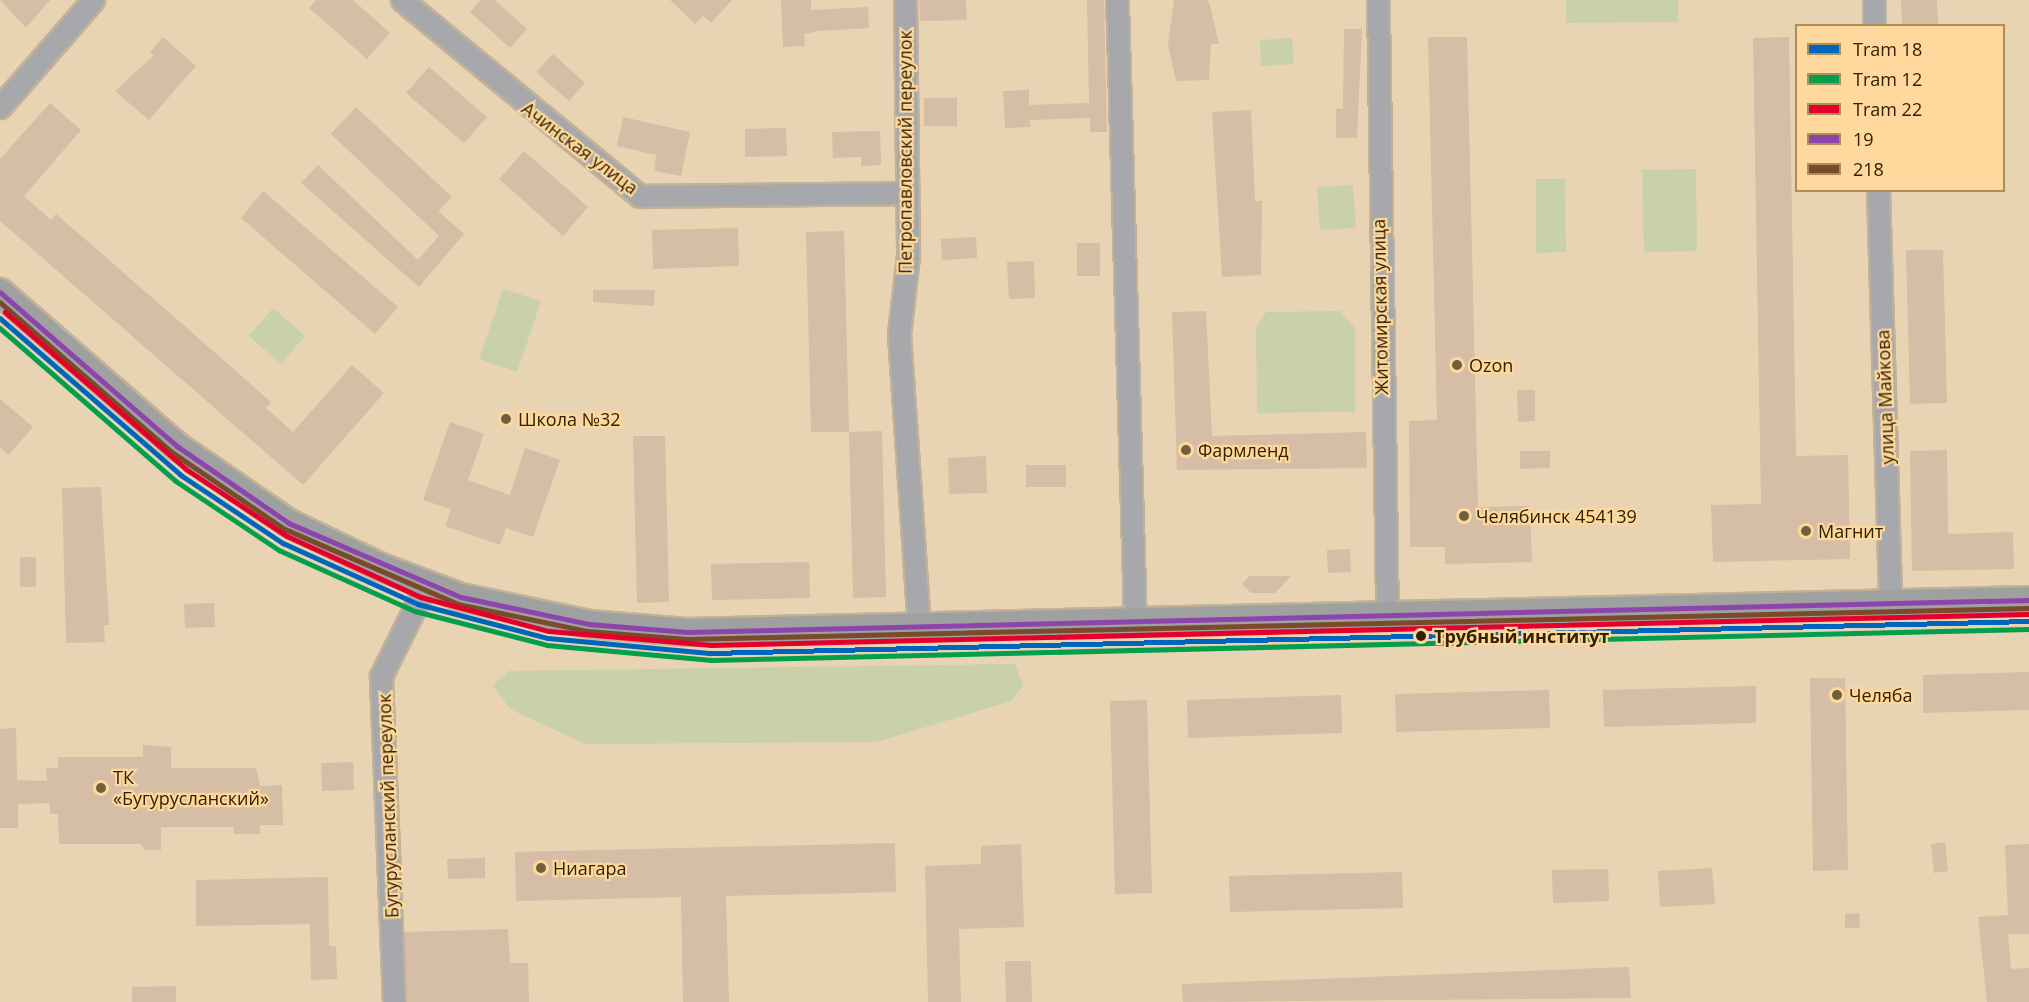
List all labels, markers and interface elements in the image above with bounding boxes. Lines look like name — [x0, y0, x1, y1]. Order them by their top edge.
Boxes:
legend — [1795, 24, 2005, 192]
street label: Петропавловский переулок — [894, 30, 916, 274]
text: Tram 18 — [1853, 37, 1922, 61]
text: Tram 12 — [1853, 67, 1922, 91]
street label: Ачинская улица — [518, 97, 642, 199]
text: Tram 22 — [1853, 97, 1922, 121]
text: 19 — [1853, 127, 1874, 151]
text: 218 — [1853, 157, 1884, 181]
street label: Житомирская улица — [1368, 219, 1392, 395]
street label: улица Майкова — [1872, 329, 1898, 465]
place label: Ozon — [1469, 354, 1513, 376]
marker: Ozon — [1450, 358, 1464, 372]
place label: Школа №32 — [518, 408, 621, 430]
marker: Школа №32 — [499, 412, 513, 426]
place label: Фармленд — [1198, 439, 1289, 461]
marker: Фармленд — [1179, 443, 1193, 457]
place label: Челябинск 454139 — [1476, 505, 1637, 527]
marker: Челябинск 454139 — [1457, 509, 1471, 523]
place label: Магнит — [1818, 520, 1883, 542]
marker: Магнит — [1799, 524, 1813, 538]
place label: Трубный институт — [1434, 625, 1609, 647]
marker: Трубный институт — [1412, 627, 1430, 645]
place label: Челяба — [1849, 684, 1913, 706]
marker: Челяба — [1830, 688, 1844, 702]
street label: Бугурусланский переулок — [373, 693, 403, 919]
place label: ТК «Бугурусланский» — [113, 767, 269, 810]
marker: ТК «Бугурусланский» — [94, 781, 108, 795]
place label: Ниагара — [553, 857, 626, 879]
marker: Ниагара — [534, 861, 548, 875]

